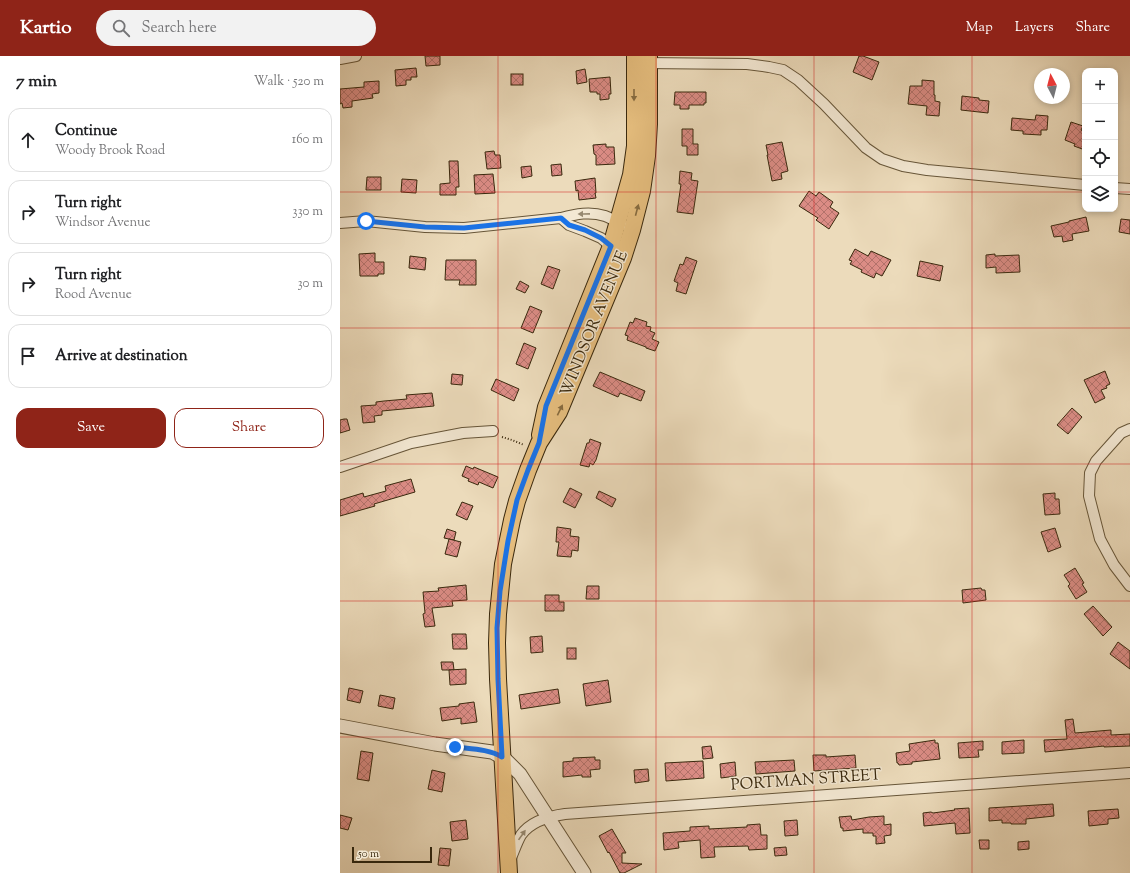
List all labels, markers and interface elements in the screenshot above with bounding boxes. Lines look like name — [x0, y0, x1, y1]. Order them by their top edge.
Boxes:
search box — [96, 10, 376, 46]
text: Kartio — [20, 15, 72, 42]
icon: search — [110, 17, 132, 39]
text: Search here — [142, 18, 217, 39]
text: Map — [966, 18, 993, 38]
text: Layers — [1015, 18, 1053, 38]
text: Share — [1075, 18, 1110, 38]
north arrow — [1034, 68, 1070, 104]
map controls — [1082, 68, 1118, 212]
button: + — [1082, 68, 1118, 104]
text: 7 min — [16, 70, 57, 94]
text: Walk · 520 m — [254, 73, 324, 91]
one-way arrow — [631, 89, 638, 101]
button: − — [1082, 104, 1118, 140]
text: Continue — [55, 121, 117, 142]
icon: ahead — [17, 129, 39, 151]
text: 160 m — [292, 131, 323, 149]
button: locate — [1082, 140, 1118, 176]
text: Woody Brook Road — [55, 142, 165, 160]
button: layers — [1082, 176, 1118, 212]
text: Turn right — [55, 193, 121, 214]
icon: right — [17, 201, 39, 223]
text: 330 m — [292, 203, 323, 221]
one-way arrow — [634, 204, 640, 216]
one-way arrow — [577, 211, 590, 217]
route start — [357, 212, 375, 230]
text: Windsor Avenue — [55, 214, 151, 232]
street label: WINDSOR AVENUE — [555, 247, 635, 400]
text: Turn right — [55, 265, 121, 286]
icon: right — [17, 273, 39, 295]
text: 30 m — [297, 275, 323, 293]
text: Rood Avenue — [55, 286, 132, 304]
icon: arrive — [17, 345, 39, 367]
text: Arrive at destination — [55, 346, 188, 367]
one-way arrow — [557, 404, 563, 415]
button: Save — [16, 408, 166, 448]
button: Share — [174, 408, 324, 448]
route end — [446, 738, 464, 756]
street label: PORTMAN STREET — [730, 764, 882, 798]
one-way arrow — [518, 830, 526, 840]
scale bar — [352, 845, 432, 864]
text: 50 m — [358, 846, 379, 862]

